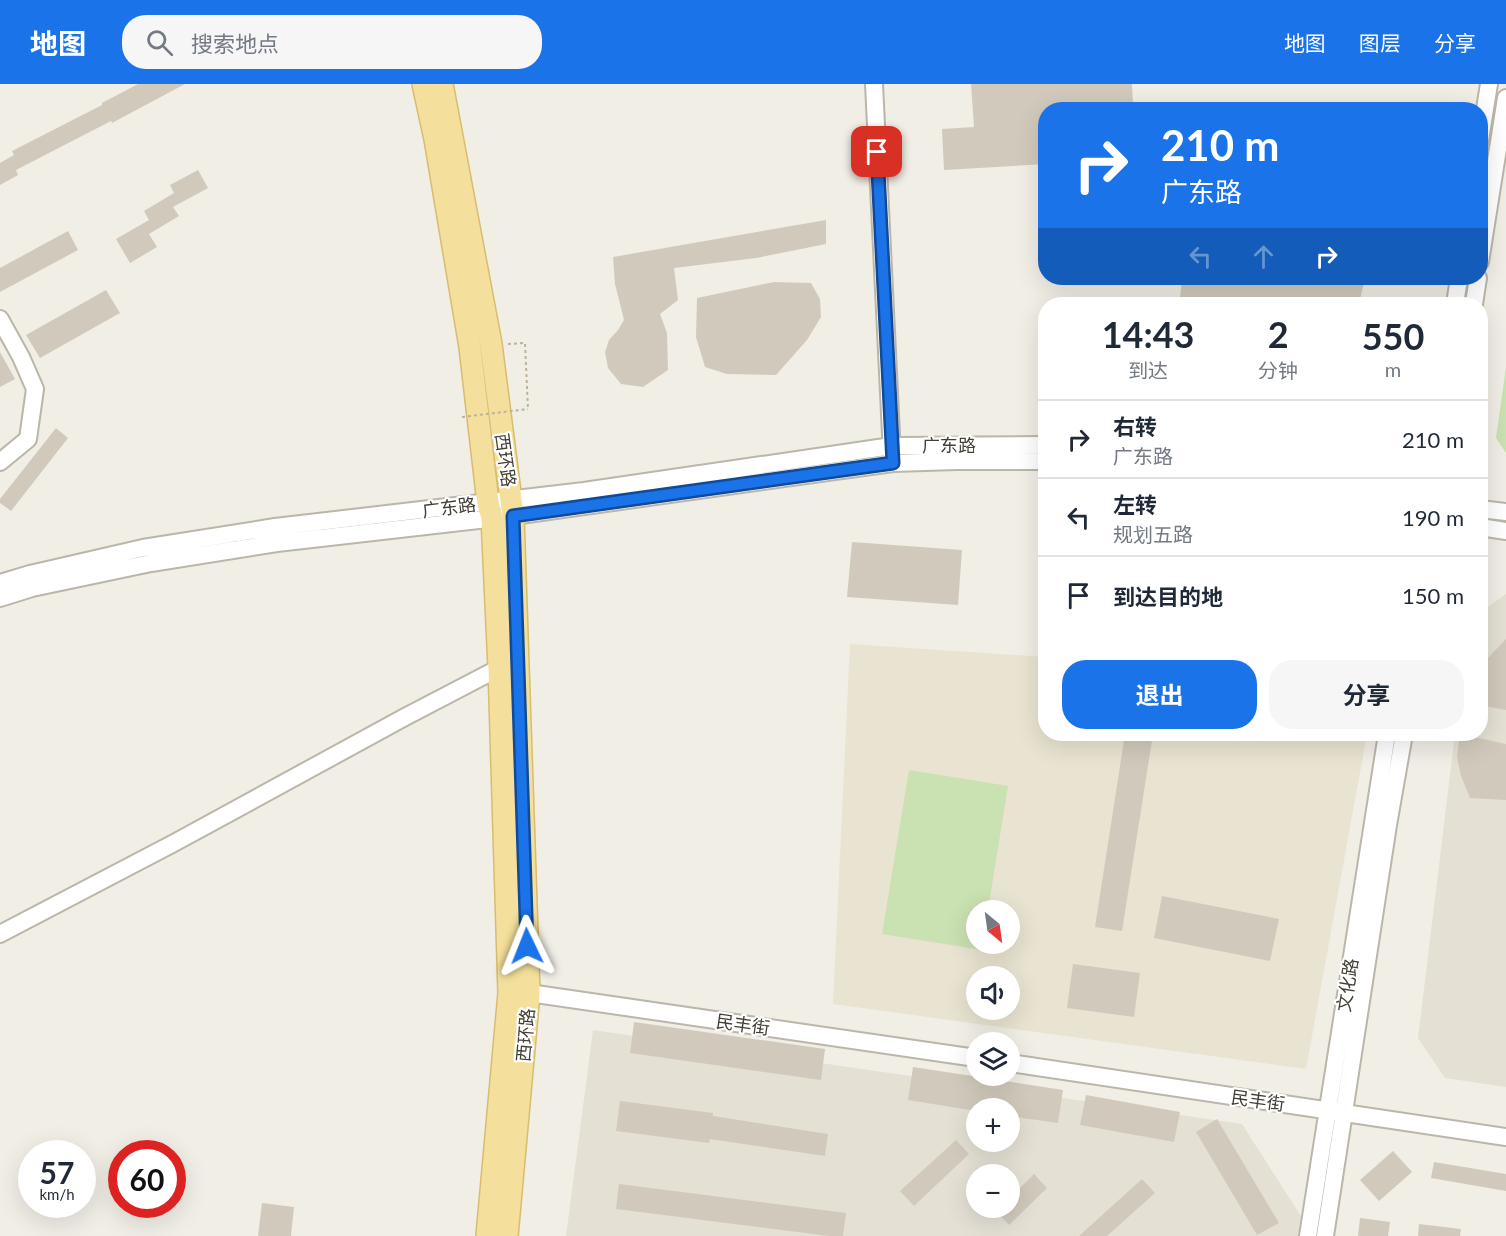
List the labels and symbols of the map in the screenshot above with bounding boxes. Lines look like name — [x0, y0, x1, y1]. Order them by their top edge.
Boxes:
pin — [851, 126, 902, 177]
street label: 西环路 — [491, 432, 521, 488]
street label: 广东路 — [922, 434, 976, 456]
street label: 广东路 — [421, 493, 477, 521]
north arrow — [966, 900, 1020, 954]
position arrow — [495, 914, 559, 978]
street label: 文化路 — [1332, 957, 1362, 1013]
street label: 西环路 — [512, 1007, 538, 1063]
street label: 民丰街 — [715, 1009, 771, 1039]
street label: 民丰街 — [1230, 1085, 1286, 1115]
speed limit sign: 60 — [108, 1140, 186, 1218]

